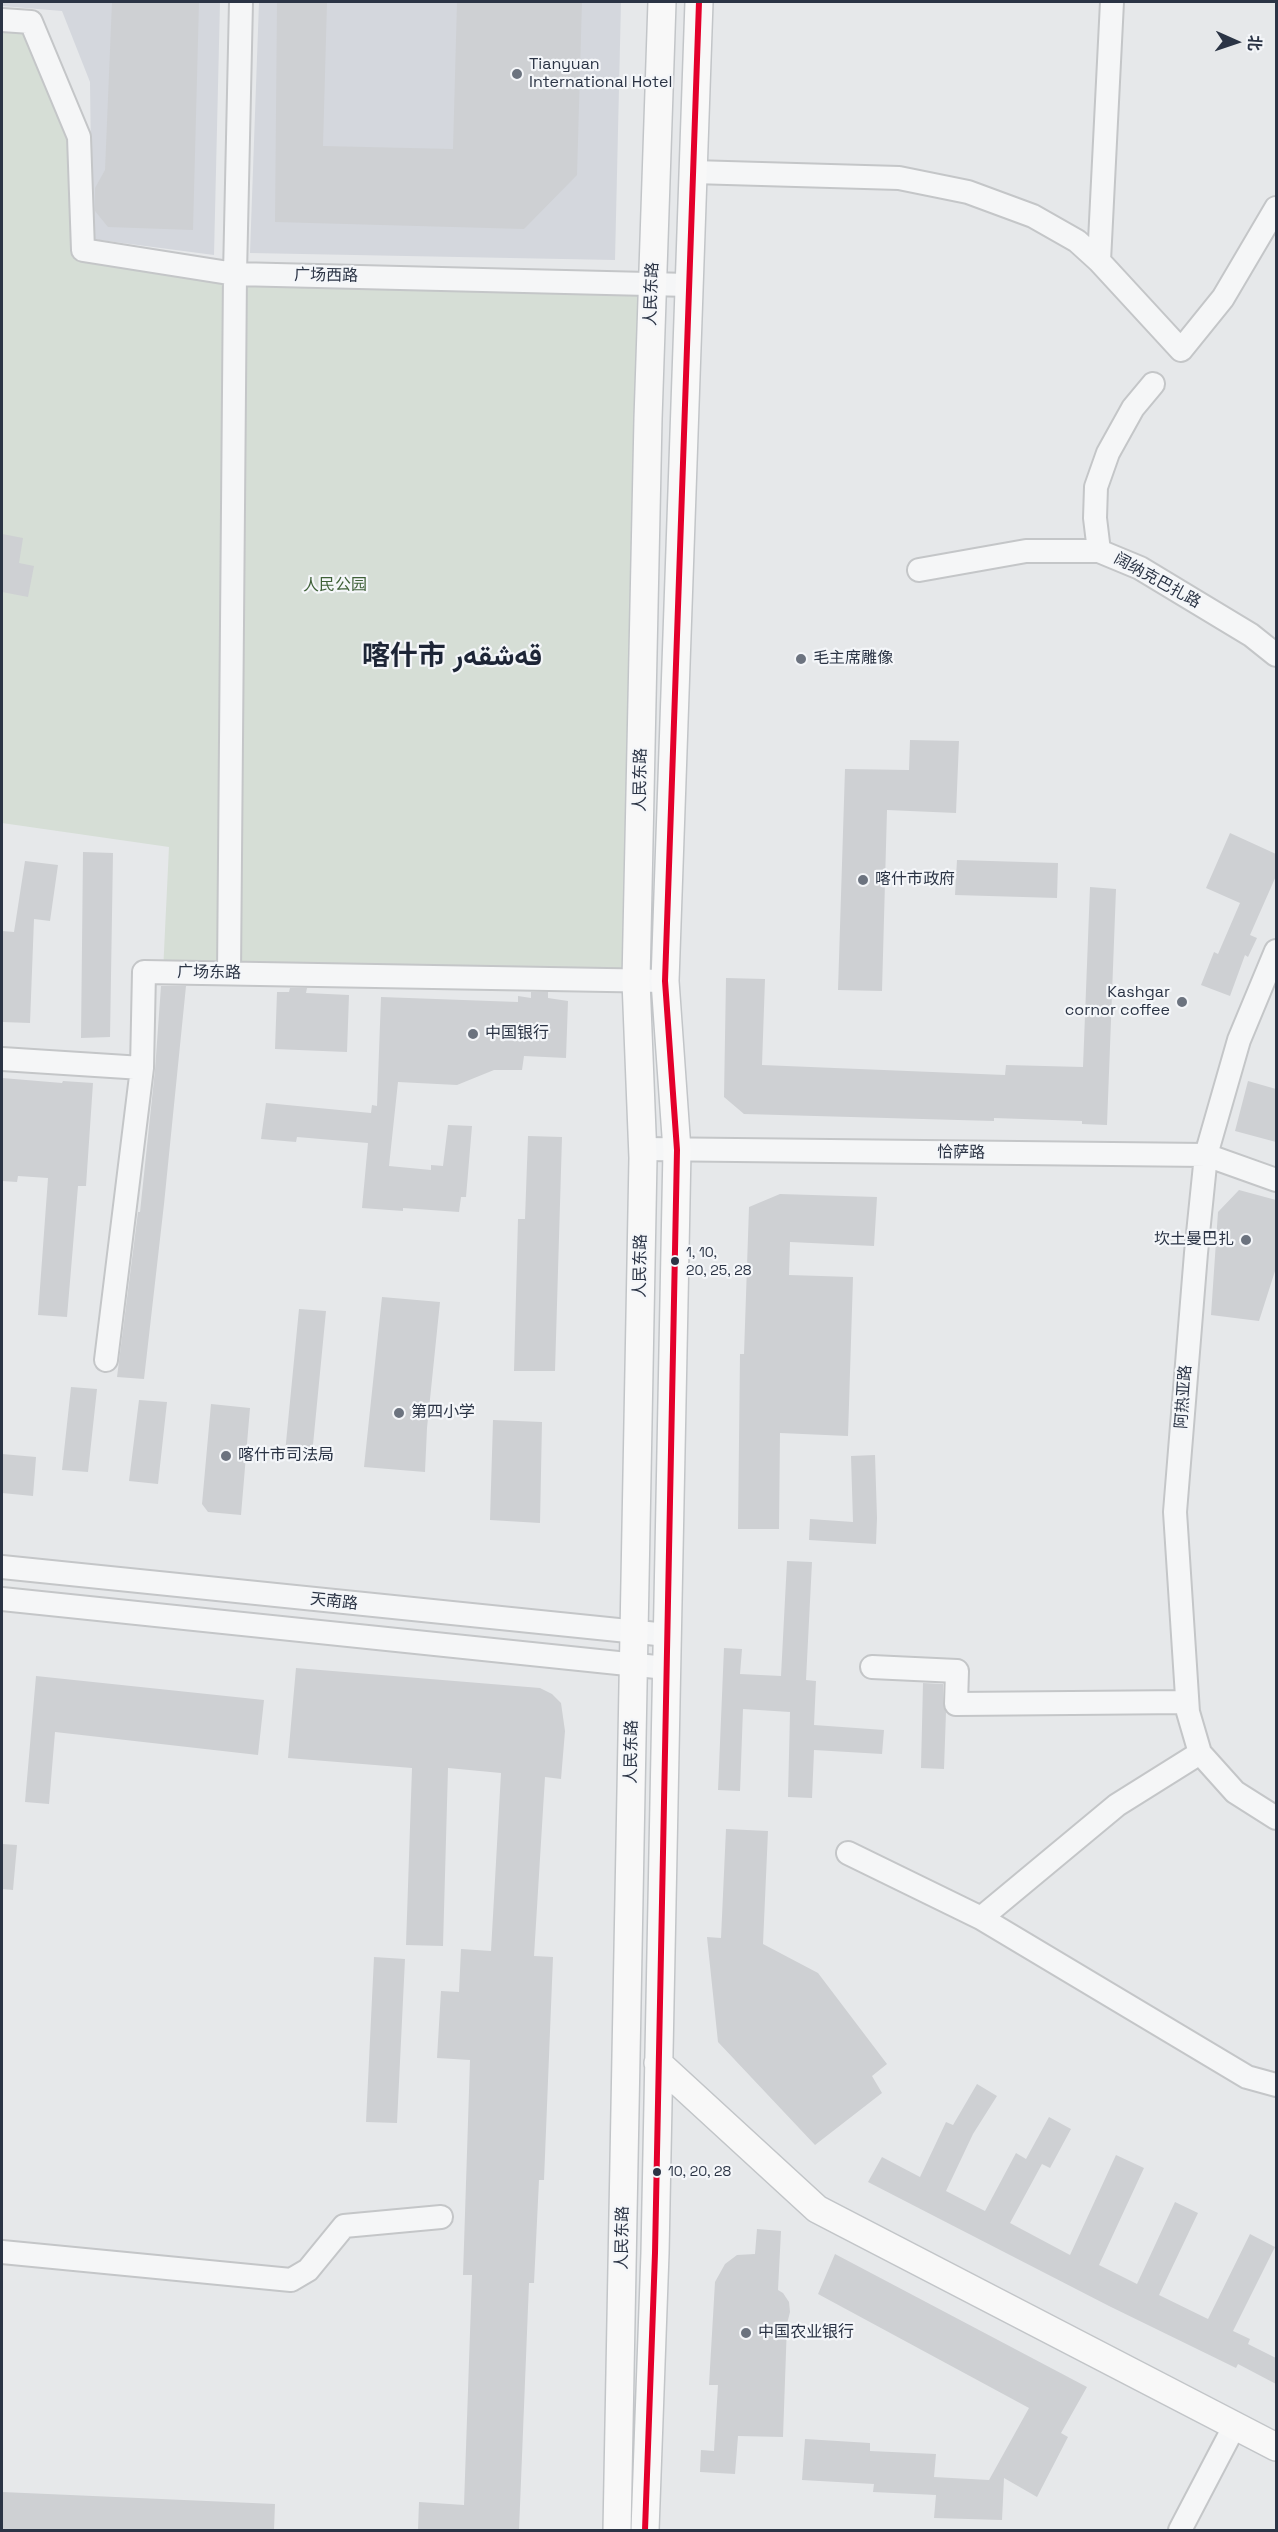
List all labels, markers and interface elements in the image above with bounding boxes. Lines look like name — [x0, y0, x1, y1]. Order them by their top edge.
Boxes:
north arrow — [1206, 12, 1266, 72]
text: 北 — [1244, 34, 1265, 52]
place label: Tianyuan International Hotel — [529, 55, 672, 93]
marker: Tianyuan International Hotel — [510, 67, 524, 81]
street label: 人民东路 — [641, 262, 663, 326]
street label: 广场西路 — [294, 266, 358, 286]
street label: 阔纳克巴扎路 — [1110, 549, 1204, 613]
park label: 人民公园 — [303, 576, 367, 596]
district label: 喀什市 قەشقەر — [362, 640, 542, 674]
place label: 毛主席雕像 — [813, 649, 893, 669]
marker: 毛主席雕像 — [794, 652, 808, 666]
street label: 人民东路 — [631, 748, 651, 812]
place label: 喀什市政府 — [875, 870, 955, 890]
marker: 喀什市政府 — [856, 873, 870, 887]
street label: 广场东路 — [177, 963, 241, 983]
place label: Kashgar cornor coffee — [1065, 983, 1170, 1021]
marker: Kashgar cornor coffee — [1175, 995, 1189, 1009]
place label: 中国银行 — [485, 1024, 549, 1044]
marker: 中国银行 — [466, 1027, 480, 1041]
street label: 恰萨路 — [937, 1143, 985, 1163]
place label: 坎土曼巴扎 — [1154, 1230, 1234, 1250]
marker: 坎土曼巴扎 — [1239, 1233, 1253, 1247]
street label: 人民东路 — [631, 1234, 651, 1298]
place label: 1, 10, 20, 25, 28 — [686, 1245, 751, 1278]
marker: 1, 10, 20, 25, 28 — [669, 1255, 681, 1267]
street label: 阿热亚路 — [1172, 1364, 1196, 1430]
place label: 第四小学 — [411, 1403, 475, 1423]
marker: 第四小学 — [392, 1406, 406, 1420]
place label: 喀什市司法局 — [238, 1446, 334, 1466]
marker: 喀什市司法局 — [219, 1449, 233, 1463]
street label: 天南路 — [309, 1590, 359, 1614]
street label: 人民东路 — [622, 1720, 642, 1784]
place label: 10, 20, 28 — [668, 2164, 731, 2180]
marker: 10, 20, 28 — [651, 2166, 663, 2178]
street label: 人民东路 — [613, 2206, 633, 2270]
place label: 中国农业银行 — [758, 2323, 854, 2343]
marker: 中国农业银行 — [739, 2326, 753, 2340]

